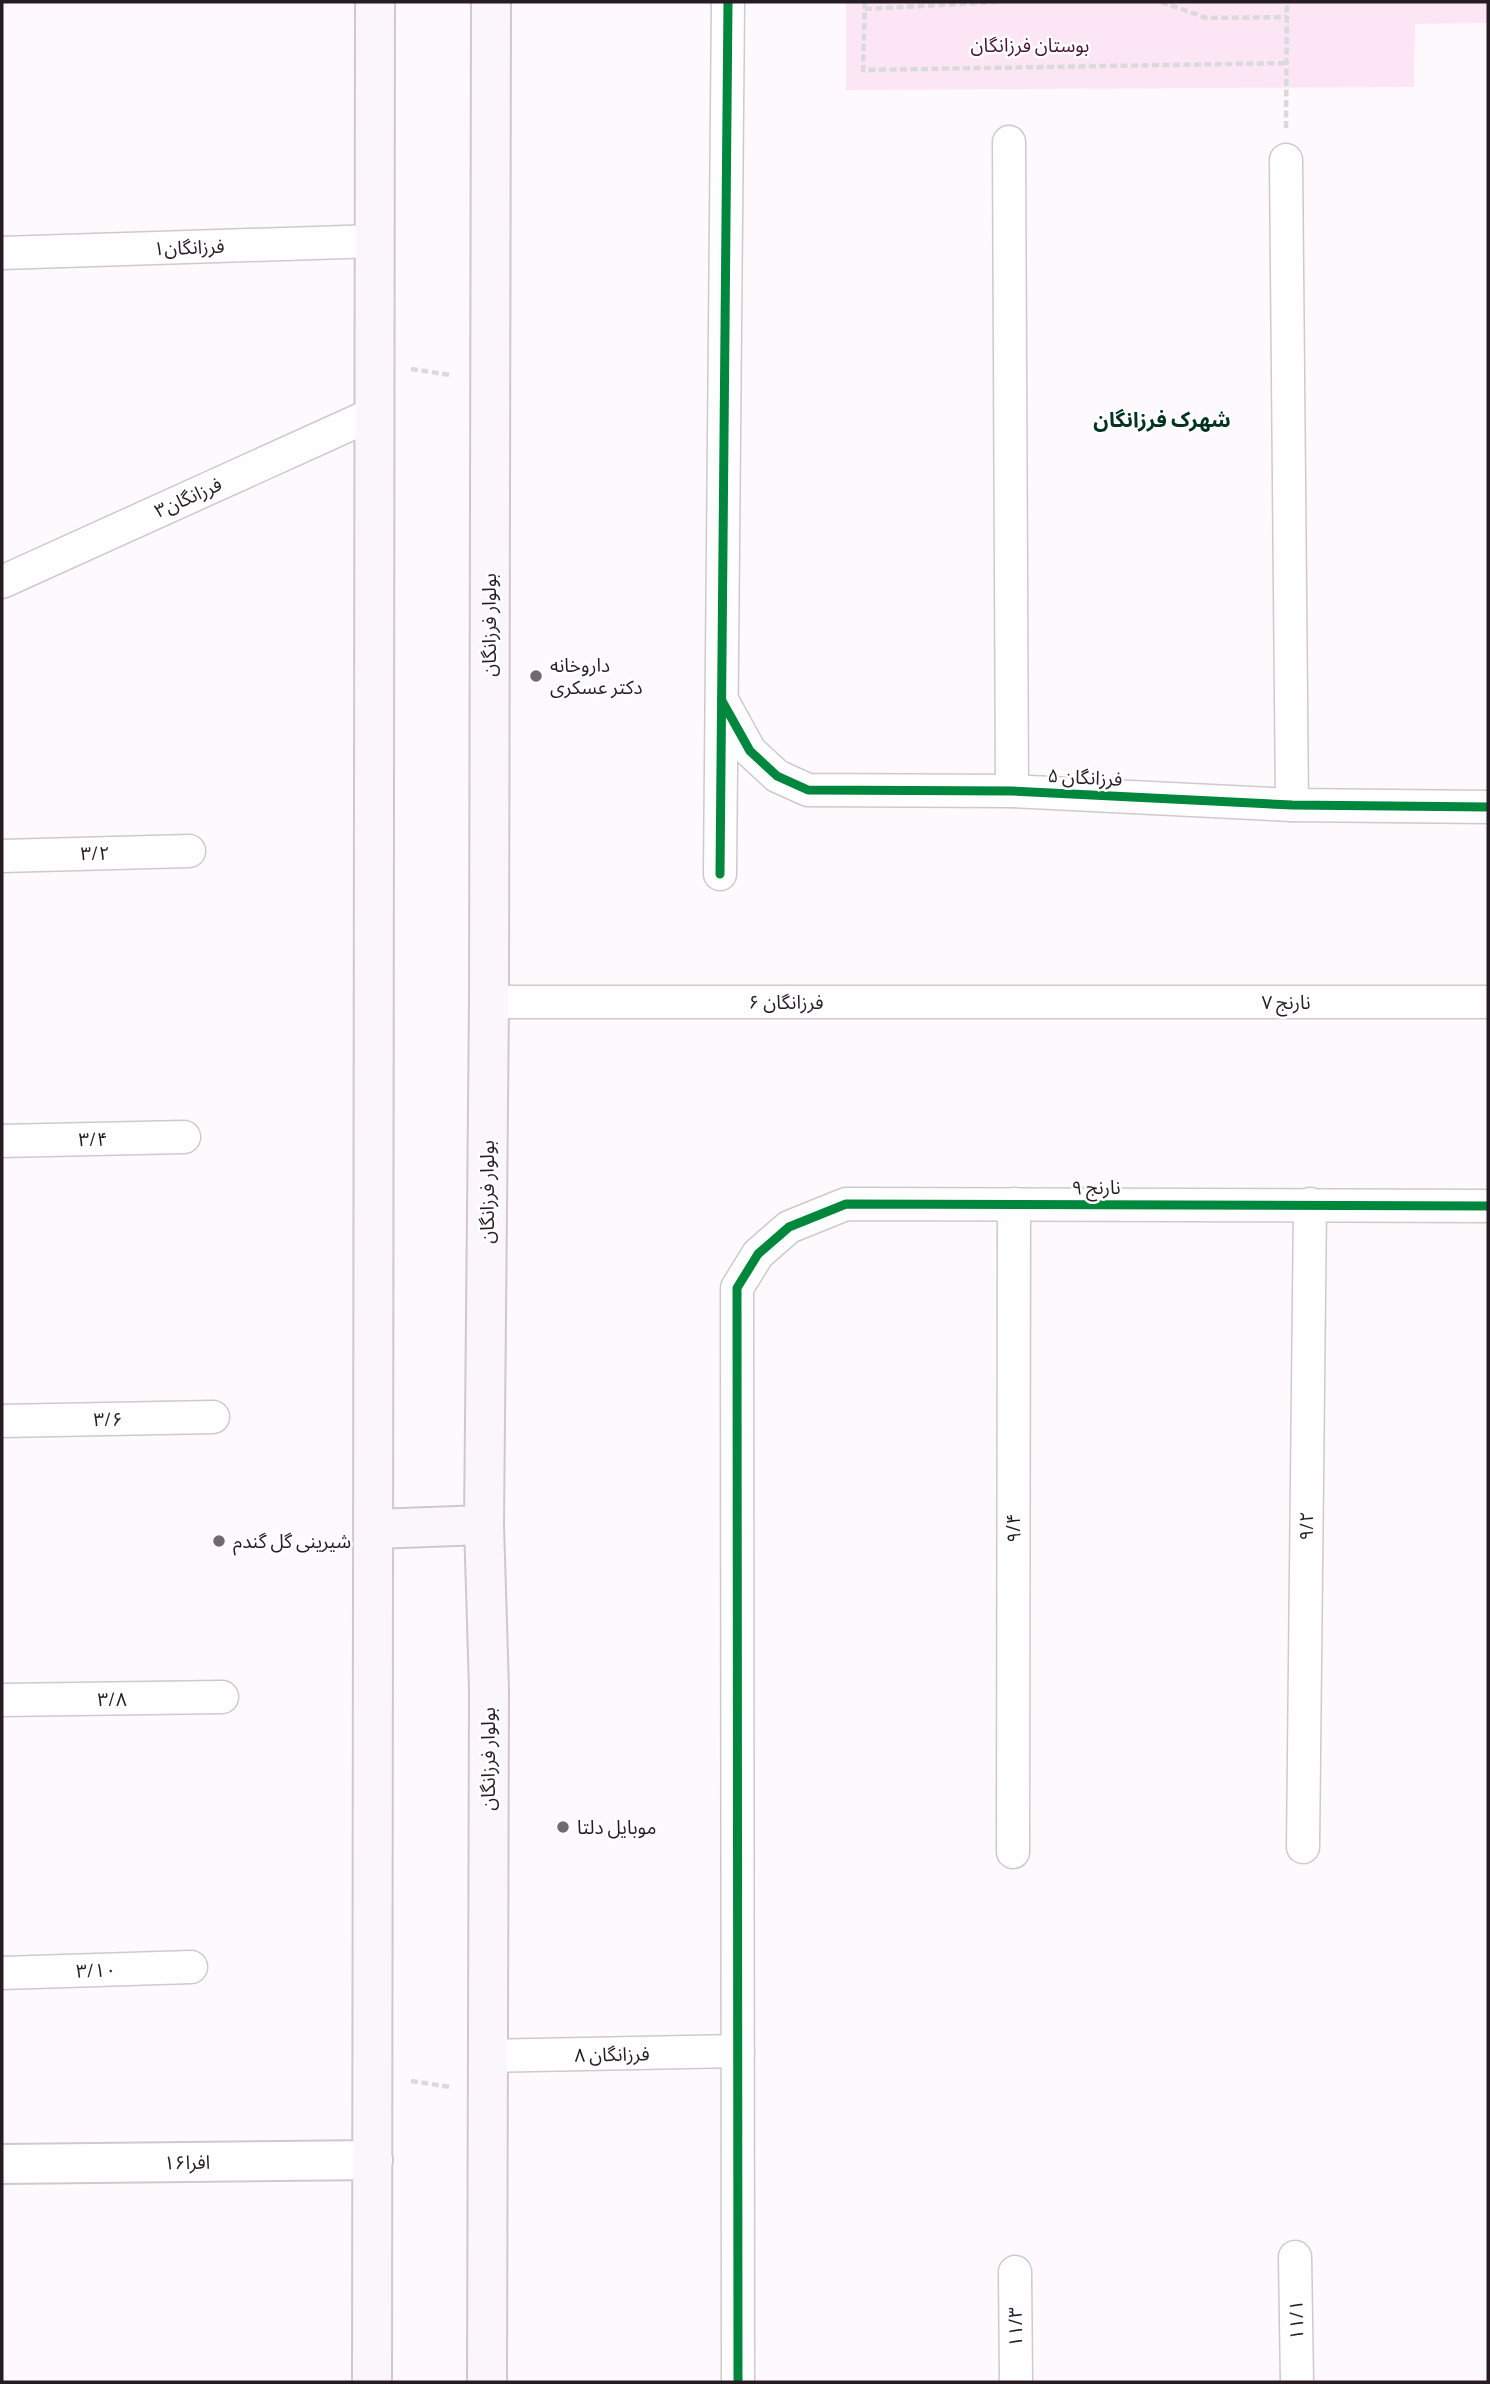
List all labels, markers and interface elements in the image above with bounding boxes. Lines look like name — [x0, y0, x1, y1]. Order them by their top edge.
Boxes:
park label: بوستان فرزانگان — [971, 33, 1089, 57]
street label: فرزانگان۱ — [153, 234, 225, 260]
district label: شهرک فرزانگان — [1093, 406, 1231, 432]
street label: فرزانگان۳ — [151, 472, 225, 522]
street label: بولوار فرزانگان — [477, 573, 501, 677]
place label: داروخانه دکتر عسکری — [550, 653, 643, 699]
marker: داروخانه دکتر عسکری — [528, 668, 544, 684]
street label: فرزانگان ۵ — [1047, 763, 1123, 791]
street label: ۳/۲ — [80, 841, 110, 864]
street label: فرزانگان ۶ — [748, 990, 824, 1014]
street label: نارنج ۷ — [1261, 990, 1311, 1017]
street label: ۳/۴ — [78, 1127, 108, 1150]
street label: بولوار فرزانگان — [475, 1140, 499, 1244]
street label: نارنج ۹ — [1071, 1175, 1121, 1202]
street label: ۳/۶ — [93, 1407, 123, 1430]
street label: ۹/۲ — [1294, 1511, 1317, 1541]
street label: ۹/۴ — [1001, 1513, 1024, 1543]
place label: شیرینی گل گندم — [233, 1529, 351, 1556]
marker: شیرینی گل گندم — [211, 1533, 227, 1549]
street label: ۳/۸ — [97, 1687, 127, 1710]
street label: بولوار فرزانگان — [476, 1707, 500, 1811]
place label: موبایل دلتا — [577, 1815, 657, 1839]
marker: موبایل دلتا — [555, 1819, 571, 1835]
street label: ۳/۱۰ — [75, 1957, 116, 1982]
street label: فرزانگان ۸ — [574, 2041, 650, 2067]
street label: ۱۶افرا — [164, 2150, 210, 2174]
street label: ۱۱/۱ — [1284, 2300, 1307, 2340]
street label: ۱۱/۳ — [1003, 2307, 1026, 2347]

